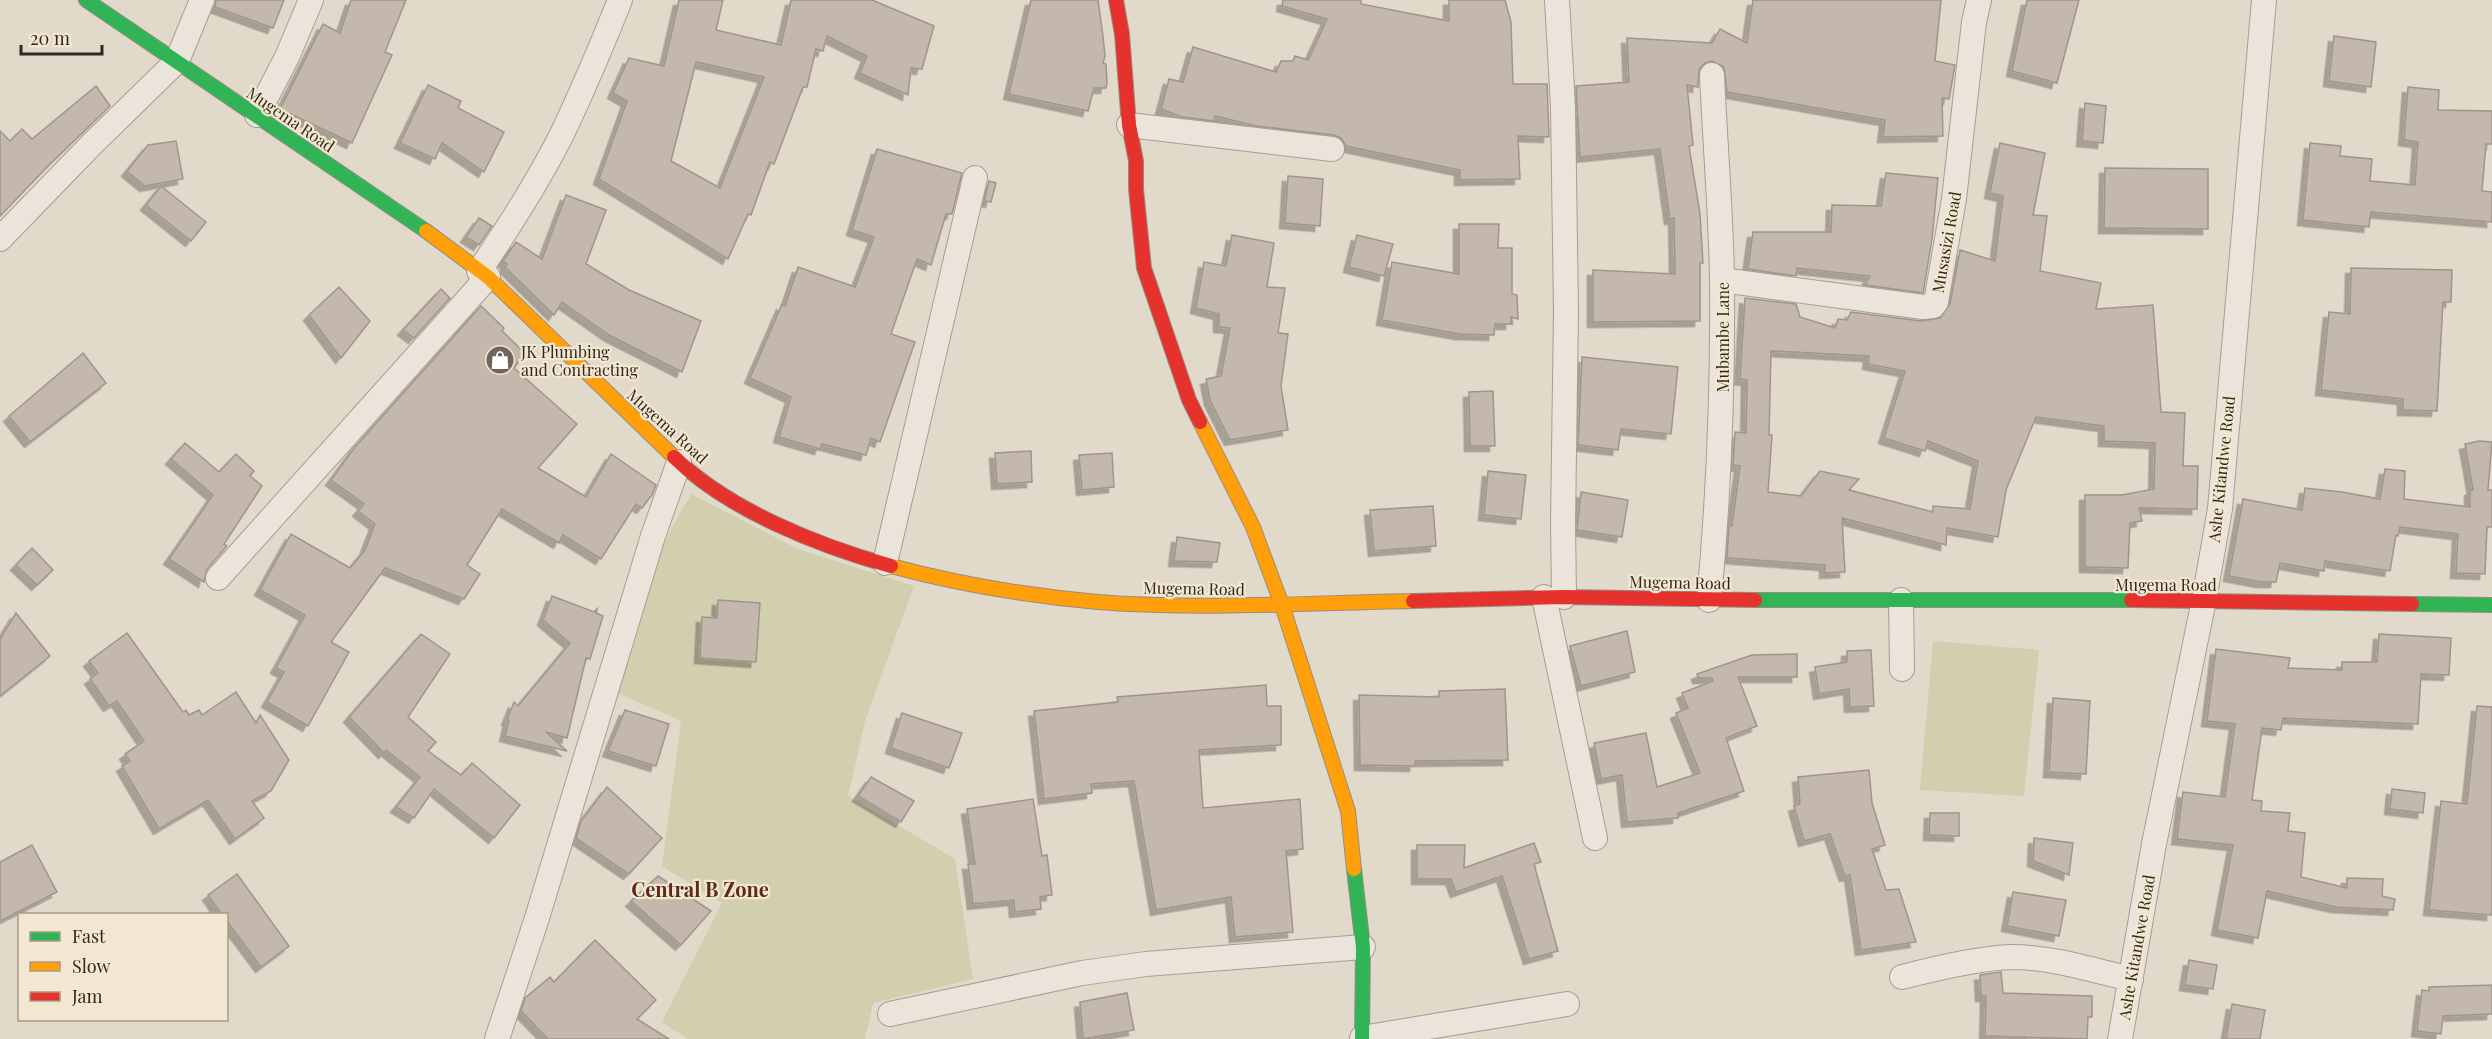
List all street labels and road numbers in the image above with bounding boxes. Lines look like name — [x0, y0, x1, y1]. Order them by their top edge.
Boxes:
street label: Mugema Road — [243, 82, 339, 156]
street label: Musasizi Road — [1927, 190, 1965, 294]
street label: Mubambe Lane — [1712, 282, 1733, 392]
street label: Mugema Road — [623, 384, 713, 468]
street label: Ashe Kitandwe Road — [2203, 395, 2239, 544]
street label: Mugema Road — [1629, 571, 1731, 593]
street label: Mugema Road — [2115, 574, 2217, 595]
street label: Mugema Road — [1143, 577, 1245, 599]
street label: Ashe Kitandwe Road — [2113, 873, 2159, 1022]

